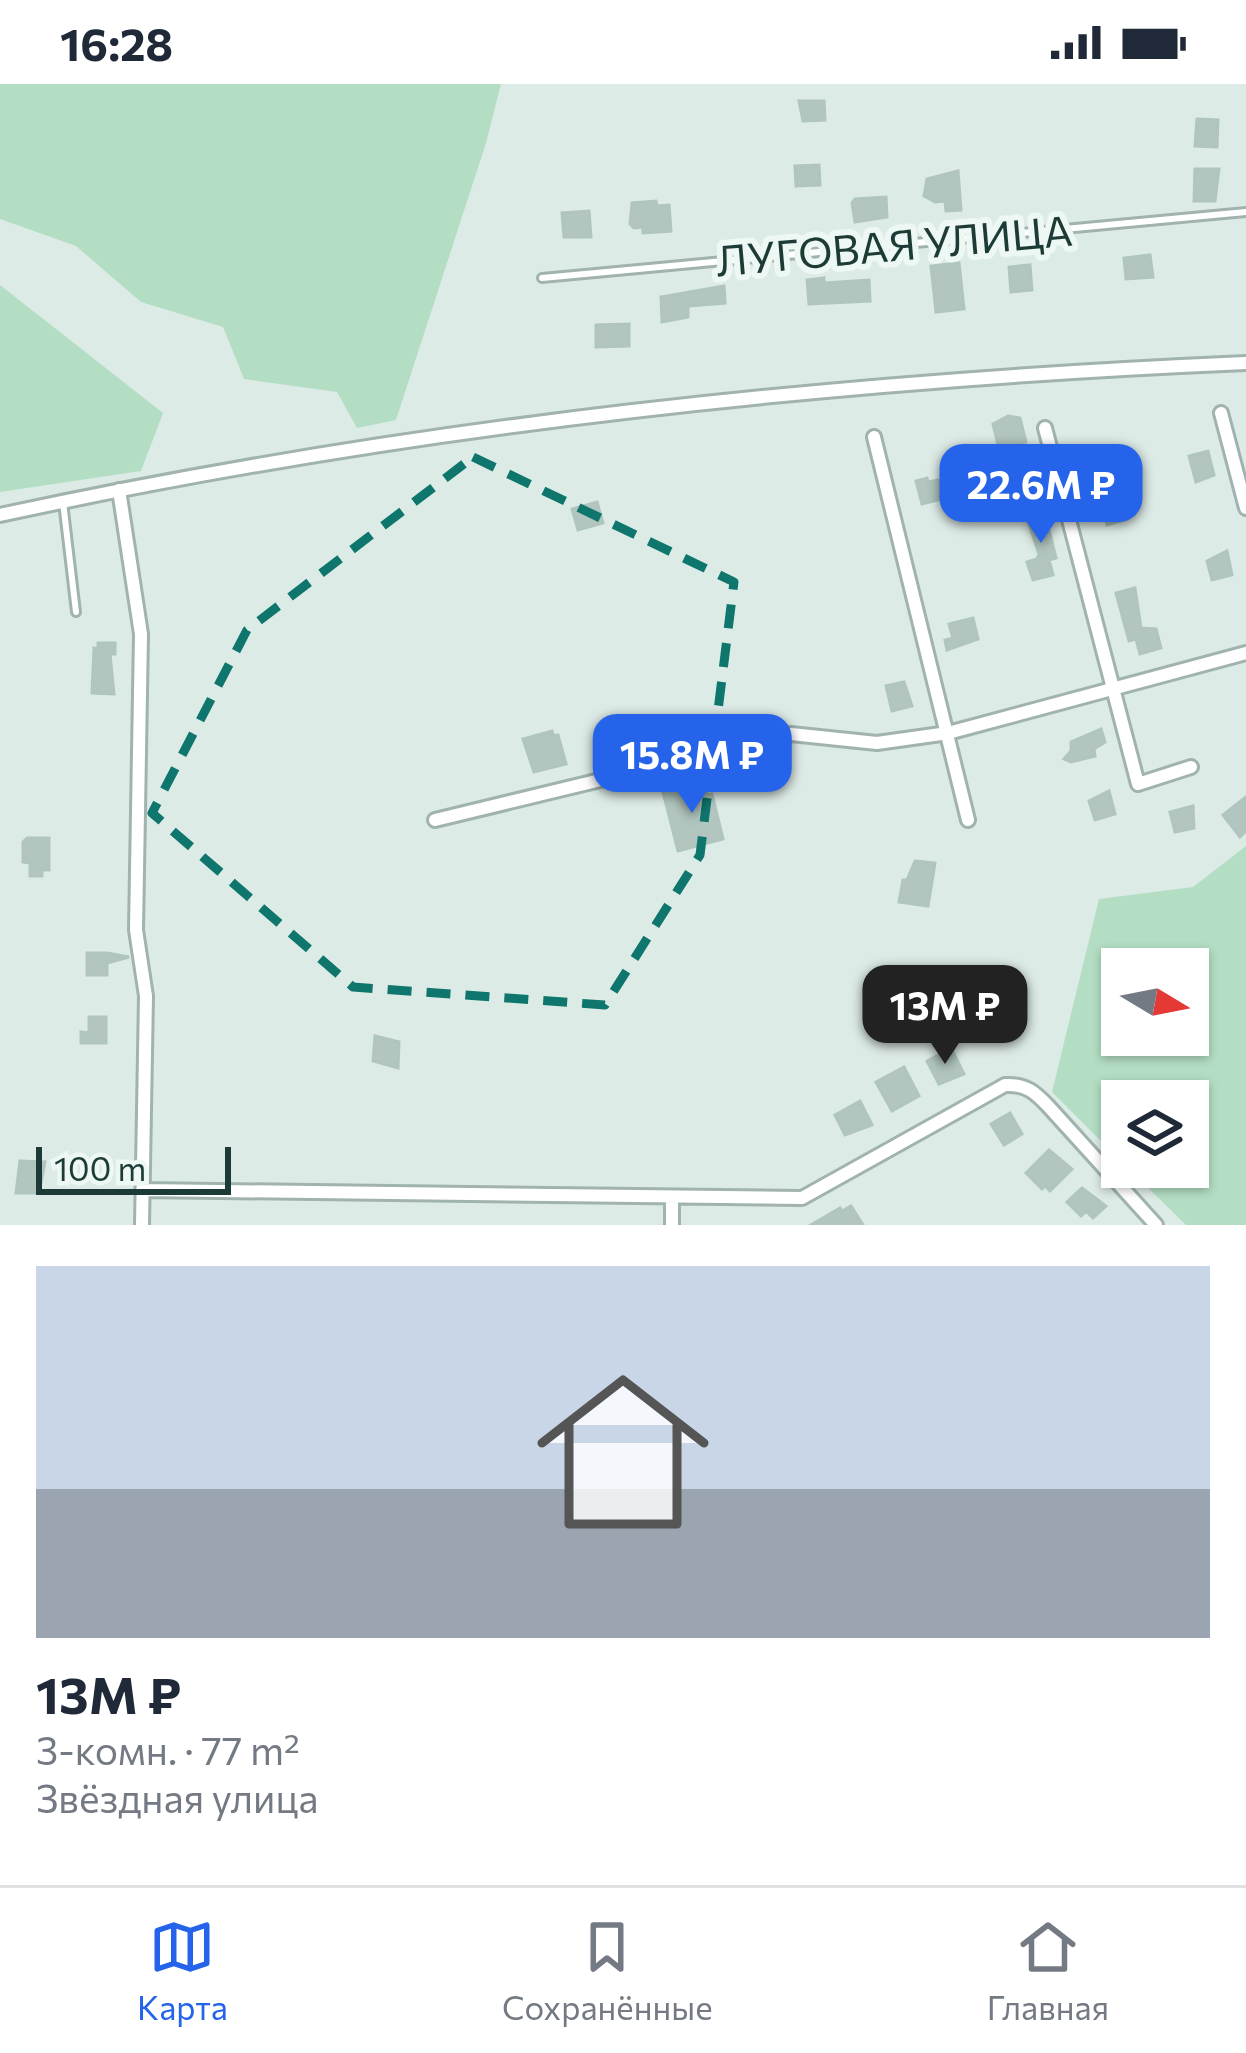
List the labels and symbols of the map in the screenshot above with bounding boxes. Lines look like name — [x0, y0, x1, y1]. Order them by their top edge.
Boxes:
street label: ЛУГОВАЯ УЛИЦА — [714, 203, 1074, 285]
pin: 22.6M ₽ — [930, 444, 1152, 546]
pin: 15.8M ₽ — [581, 714, 803, 816]
north arrow — [1101, 948, 1209, 1056]
pin: 13M ₽ — [861, 965, 1029, 1067]
scale bar — [36, 1141, 231, 1194]

